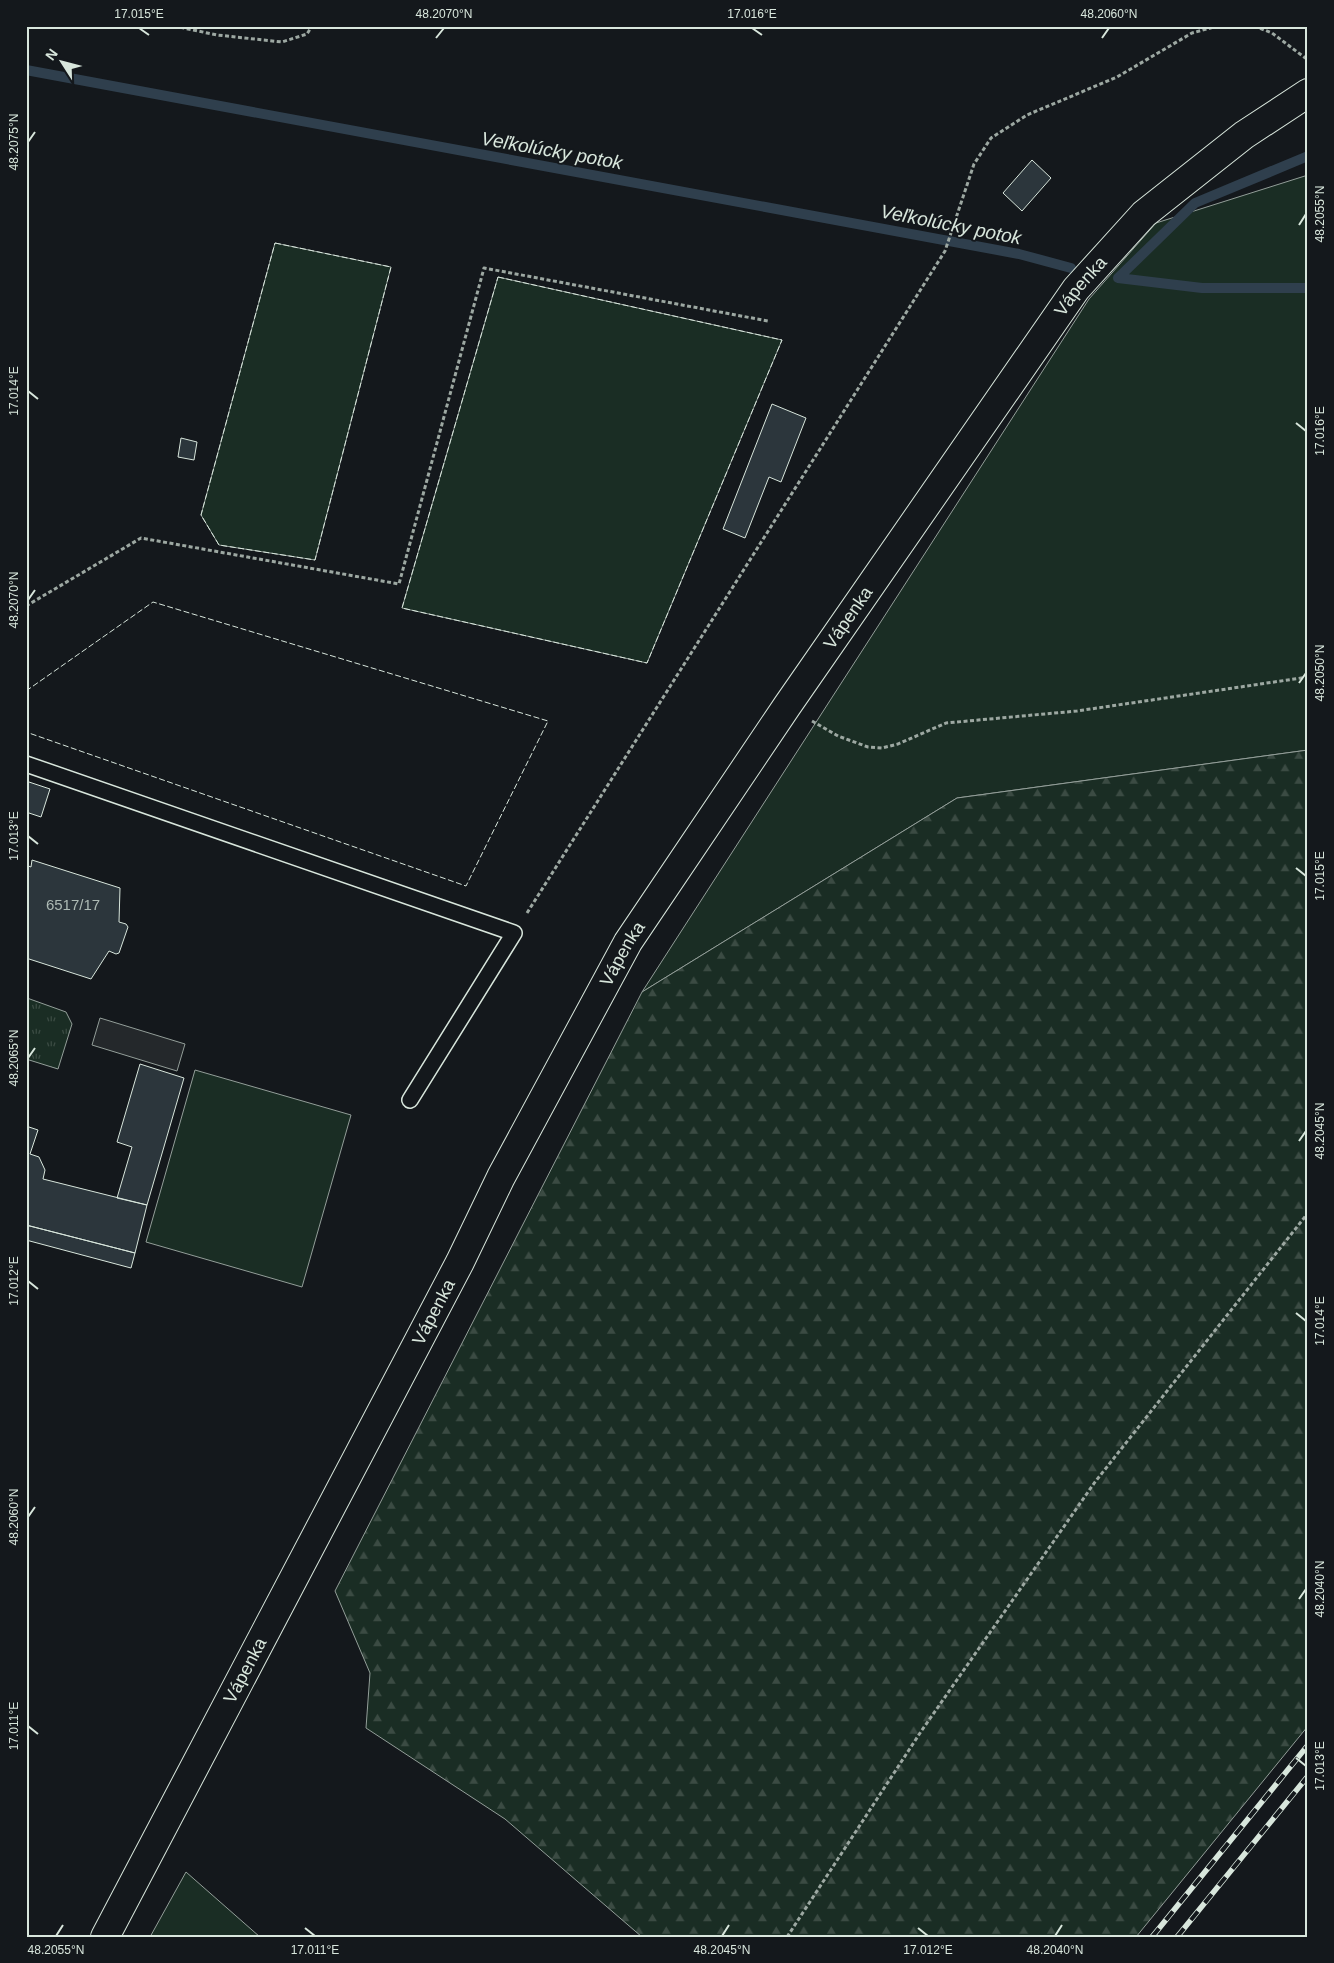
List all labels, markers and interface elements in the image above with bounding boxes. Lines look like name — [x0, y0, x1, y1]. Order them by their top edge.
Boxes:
text: 17.015°E — [114, 7, 164, 21]
text: 48.2070°N — [416, 7, 472, 21]
text: 17.016°E — [727, 7, 777, 21]
text: 48.2060°N — [1081, 7, 1137, 21]
north arrow — [38, 38, 88, 88]
text: N — [42, 46, 61, 63]
text: 48.2075°N — [7, 114, 21, 170]
water label: Veľkolúcky potok — [480, 128, 626, 174]
text: 48.2055°N — [1313, 186, 1327, 242]
water label: Veľkolúcky potok — [879, 201, 1025, 249]
street label: Vápenka — [1050, 252, 1111, 320]
text: 17.014°E — [7, 366, 21, 416]
text: 17.016°E — [1313, 406, 1327, 456]
text: 48.2070°N — [7, 572, 21, 628]
street label: Vápenka — [820, 582, 877, 653]
text: 48.2050°N — [1313, 645, 1327, 701]
text: 17.013°E — [7, 811, 21, 861]
text: 17.015°E — [1313, 851, 1327, 901]
house number: 6517/17 — [46, 896, 100, 913]
street label: Vápenka — [596, 917, 649, 990]
text: 48.2065°N — [7, 1030, 21, 1086]
text: 48.2045°N — [1313, 1103, 1327, 1159]
text: 17.012°E — [7, 1256, 21, 1306]
street label: Vápenka — [408, 1275, 459, 1348]
text: 17.014°E — [1313, 1296, 1327, 1346]
text: 48.2060°N — [7, 1489, 21, 1545]
text: 48.2040°N — [1313, 1561, 1327, 1617]
street label: Vápenka — [220, 1634, 271, 1707]
text: 17.011°E — [7, 1702, 21, 1750]
text: 17.013°E — [1313, 1741, 1327, 1791]
text: 48.2055°N — [28, 1943, 84, 1957]
text: 17.011°E — [291, 1943, 339, 1957]
text: 48.2045°N — [694, 1943, 750, 1957]
text: 17.012°E — [903, 1943, 953, 1957]
text: 48.2040°N — [1027, 1943, 1083, 1957]

